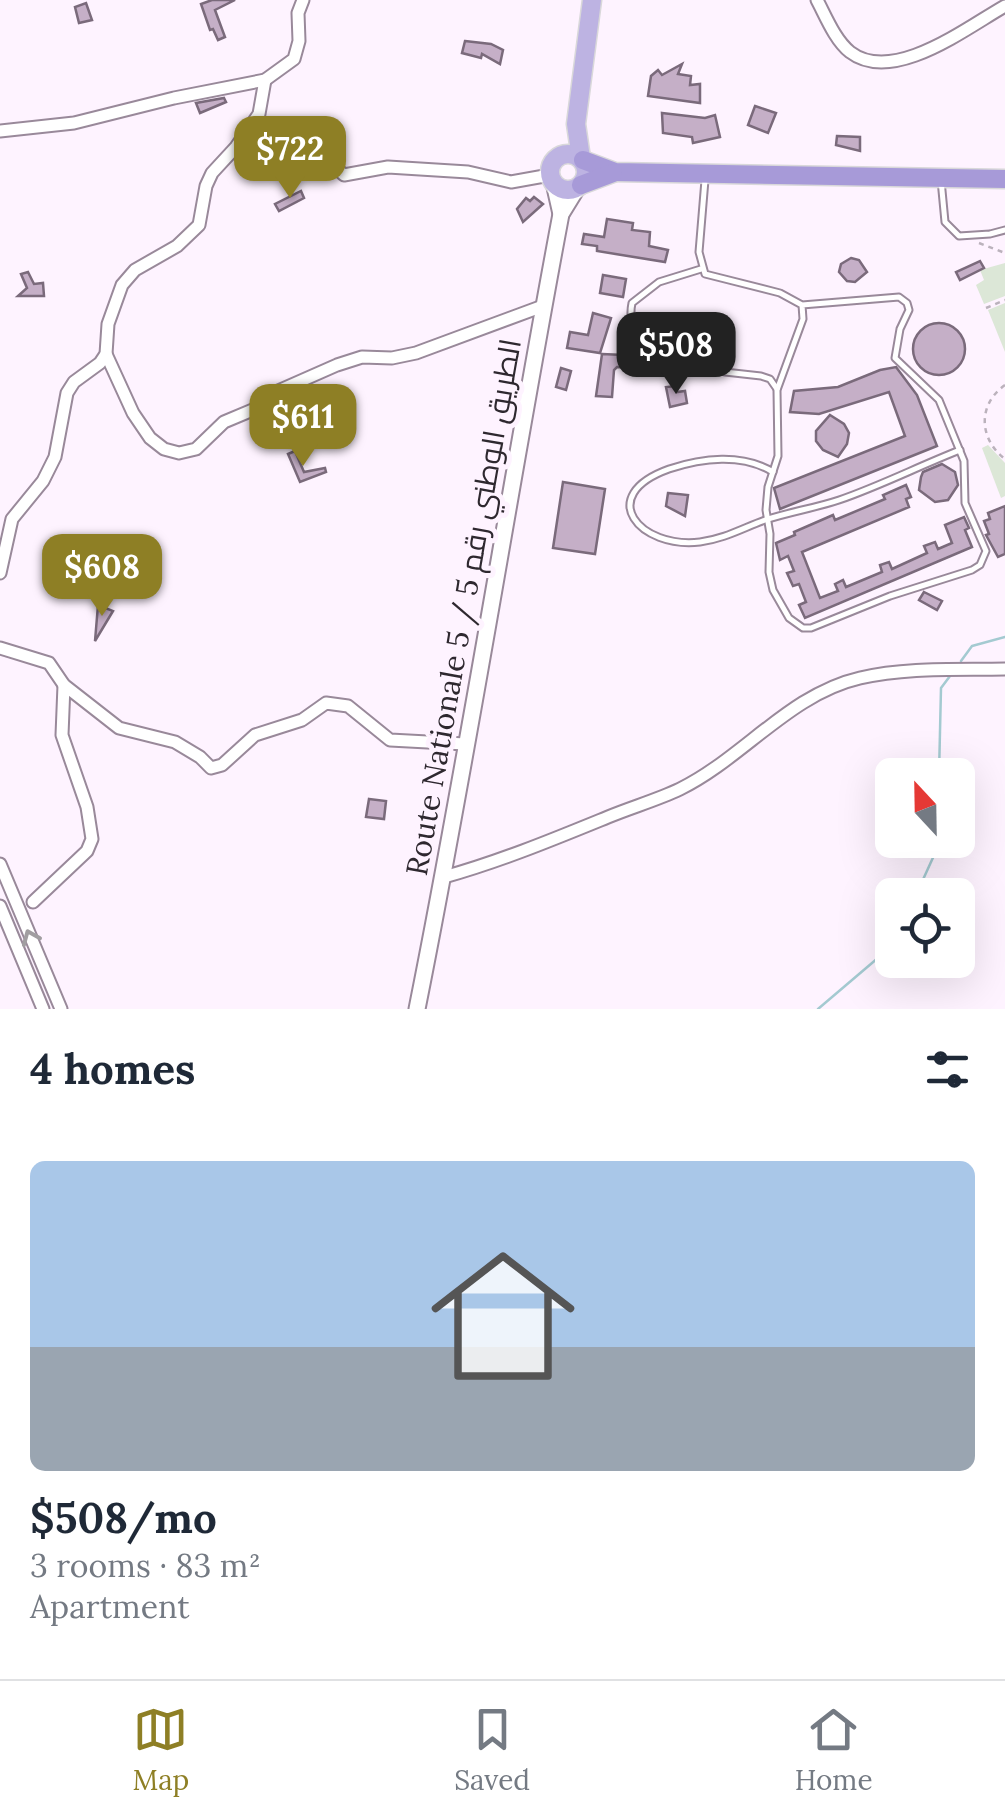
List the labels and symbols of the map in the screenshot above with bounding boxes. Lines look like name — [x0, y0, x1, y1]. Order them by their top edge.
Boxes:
pin: $722 — [231, 116, 349, 201]
pin: $508 — [617, 312, 735, 397]
street label: Route Nationale 5 / الطريق الوطني رقم 5 — [397, 336, 534, 879]
pin: $611 — [244, 384, 362, 469]
pin: $608 — [43, 534, 161, 619]
north arrow — [875, 758, 975, 858]
one-way arrow — [21, 929, 41, 946]

